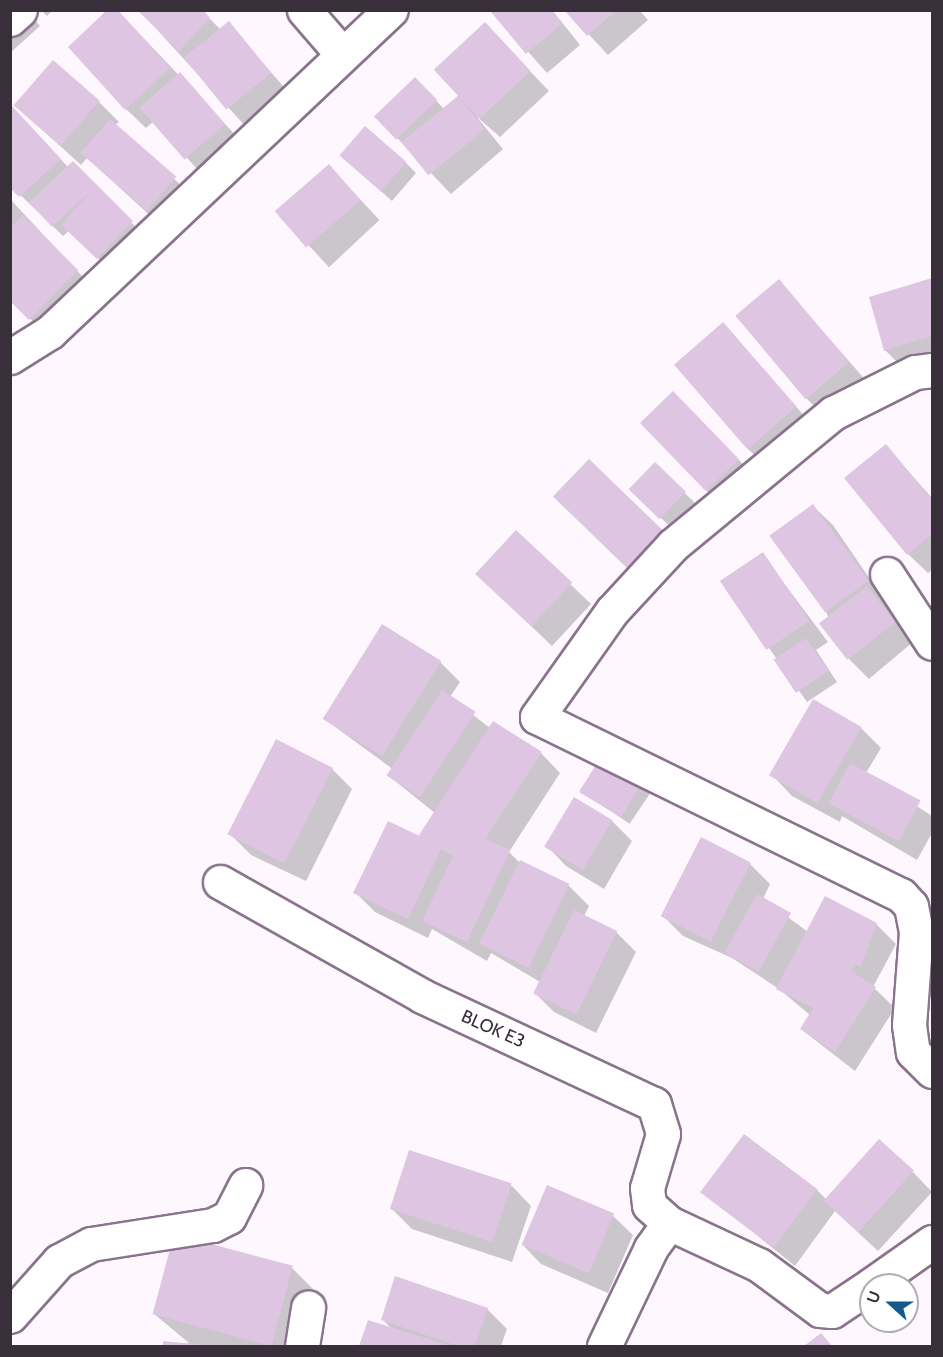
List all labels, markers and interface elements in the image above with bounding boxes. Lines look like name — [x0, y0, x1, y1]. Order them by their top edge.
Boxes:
street label: BLOK E3 — [458, 1005, 528, 1053]
north arrow — [859, 1273, 919, 1333]
text: U — [863, 1288, 885, 1306]

